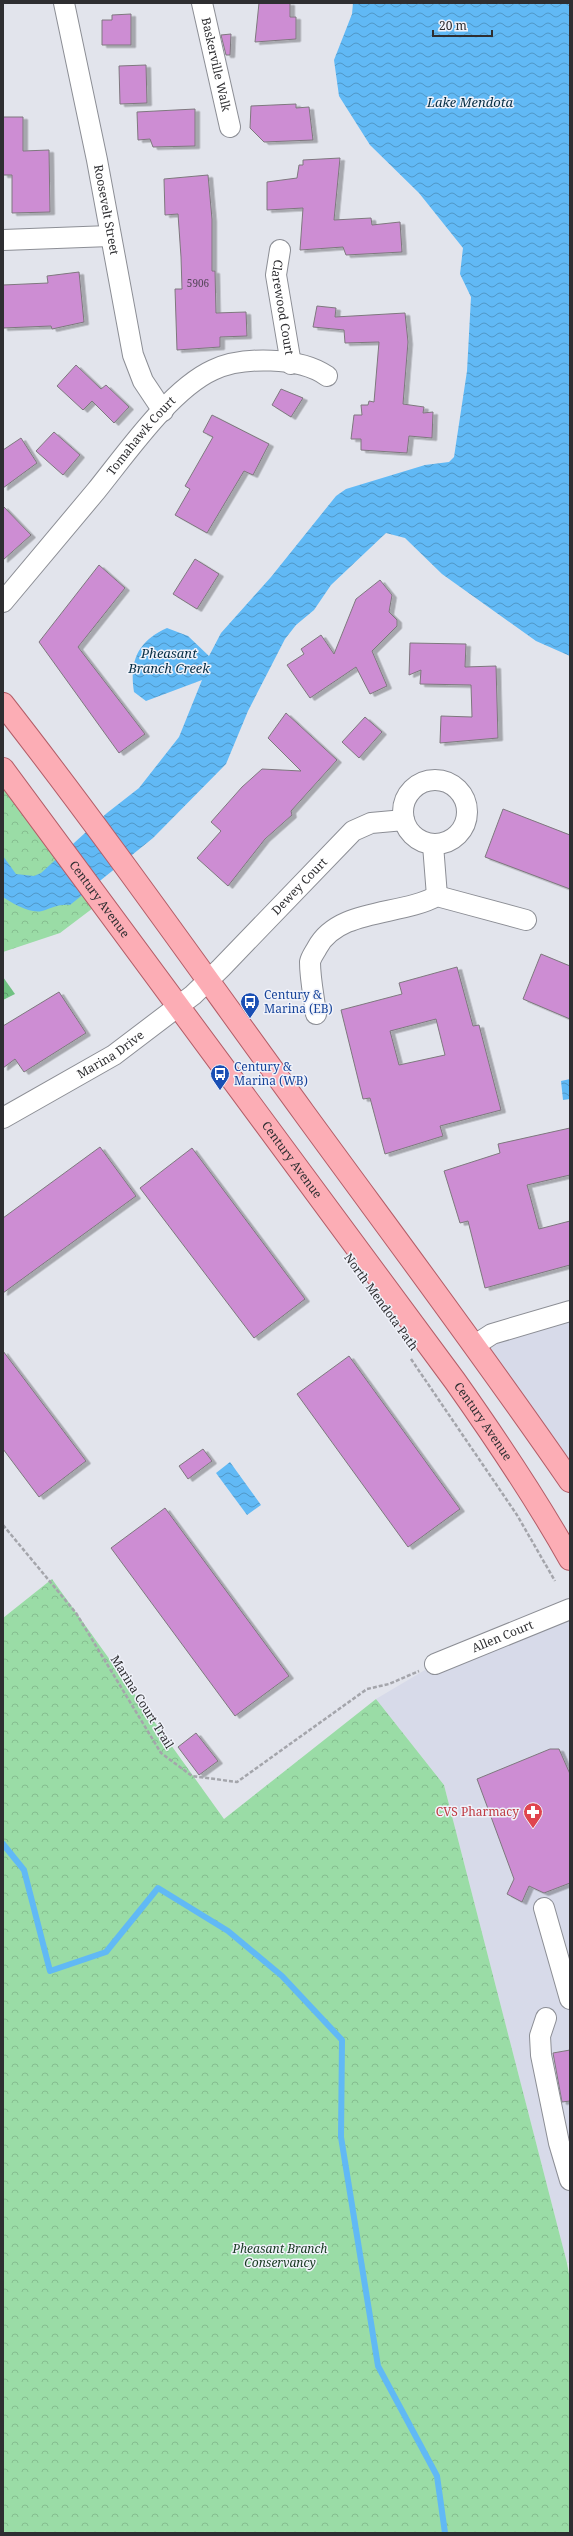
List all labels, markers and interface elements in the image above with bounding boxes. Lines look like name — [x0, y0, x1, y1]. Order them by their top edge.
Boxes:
scale bar — [433, 12, 492, 38]
street label: Baskerville Walk — [198, 16, 235, 114]
text: 20 m — [439, 17, 467, 34]
water label: Lake Mendota — [426, 93, 514, 111]
street label: Roosevelt Street — [90, 163, 123, 256]
street label: Clarewood Court — [268, 258, 298, 356]
house number: 5906 — [187, 276, 210, 290]
street label: Tomahawk Court — [102, 392, 179, 479]
water label: Pheasant Branch Creek — [127, 644, 210, 677]
street label: Dewey Court — [268, 854, 331, 919]
street label: Century Avenue — [66, 857, 134, 941]
place label: Century & Marina (EB) — [264, 986, 333, 1017]
bus stop icon: Century & Marina (EB) — [239, 991, 261, 1019]
street label: Marina Drive — [74, 1026, 147, 1082]
place label: Century & Marina (WB) — [234, 1058, 308, 1089]
bus stop icon: Century & Marina (WB) — [209, 1063, 231, 1091]
street label: Century Avenue — [258, 1118, 326, 1202]
street label: North Mendota Path — [340, 1250, 423, 1354]
street label: Century Avenue — [450, 1378, 516, 1464]
street label: Allen Court — [469, 1616, 536, 1656]
street label: Marina Court Trail — [107, 1652, 178, 1752]
pharmacy icon: CVS Pharmacy — [522, 1801, 544, 1829]
place label: CVS Pharmacy — [436, 1803, 519, 1820]
park label: Pheasant Branch Conservancy — [231, 2240, 328, 2271]

